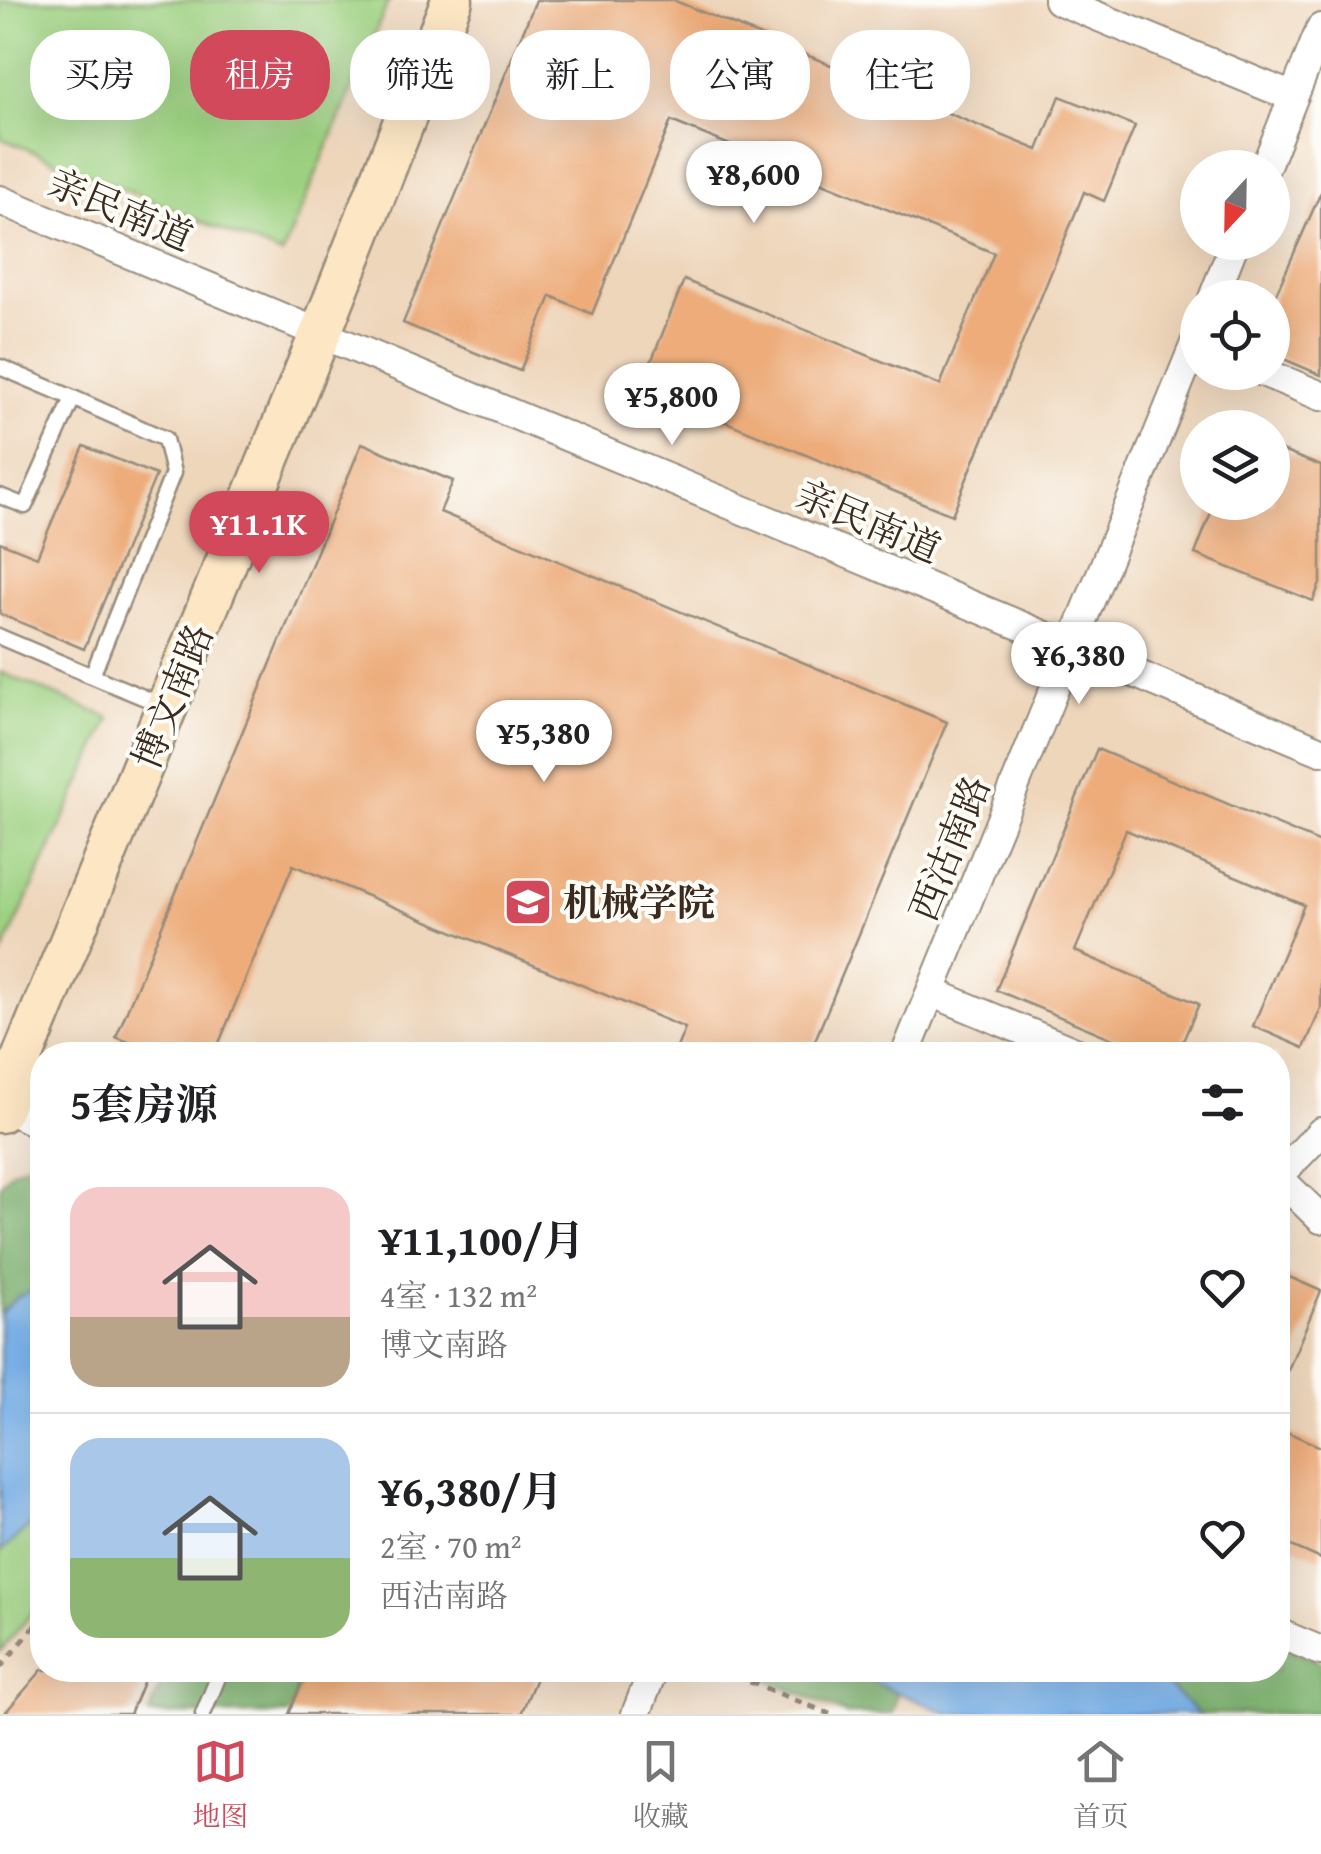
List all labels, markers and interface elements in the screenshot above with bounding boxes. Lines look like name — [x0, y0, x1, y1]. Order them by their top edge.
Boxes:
chip: 买房 — [30, 30, 170, 120]
chip: 租房 — [190, 30, 330, 120]
chip: 筛选 — [350, 30, 490, 120]
chip: 新上 — [510, 30, 650, 120]
chip: 公寓 — [670, 30, 810, 120]
chip: 住宅 — [830, 30, 970, 120]
pin: ¥8,600 — [673, 141, 835, 226]
text: ¥8,600 — [708, 150, 800, 197]
north arrow — [1180, 150, 1290, 260]
map controls — [1180, 150, 1290, 520]
street label: 亲民南道 — [40, 154, 202, 264]
button: locate — [1180, 280, 1290, 390]
pin: ¥5,800 — [591, 363, 753, 448]
text: ¥5,800 — [626, 372, 718, 419]
button: layers — [1180, 410, 1290, 520]
street label: 亲民南道 — [788, 466, 950, 576]
pin: ¥11.1K — [178, 491, 340, 576]
text: ¥11.1K — [211, 500, 307, 547]
street label: 博文南路 — [118, 615, 226, 777]
pin: ¥6,380 — [998, 622, 1160, 707]
text: ¥6,380 — [1033, 631, 1125, 678]
pin: ¥5,380 — [463, 700, 625, 785]
text: ¥5,380 — [498, 709, 590, 756]
street label: 西沽南路 — [895, 767, 1003, 929]
place label: 机械学院 — [563, 874, 715, 930]
school or university icon: 机械学院 — [502, 876, 554, 928]
text: 5套房源 — [70, 1073, 218, 1134]
icon: filters — [1195, 1075, 1250, 1130]
text: ¥11,100/月 — [380, 1209, 585, 1270]
icon: home — [150, 1227, 270, 1347]
icon: heart — [1195, 1260, 1250, 1315]
text: 4室 · 132 m² — [380, 1272, 537, 1319]
text: 博文南路 — [380, 1321, 508, 1368]
text: ¥6,380/月 — [380, 1460, 563, 1521]
icon: home — [150, 1478, 270, 1598]
icon: heart — [1195, 1511, 1250, 1566]
text: 2室 · 70 m² — [380, 1523, 522, 1570]
text: 西沽南路 — [380, 1572, 508, 1619]
tab: 地图 — [192, 1734, 248, 1836]
tab: 收藏 — [632, 1734, 689, 1836]
tab: 首页 — [1073, 1734, 1129, 1836]

